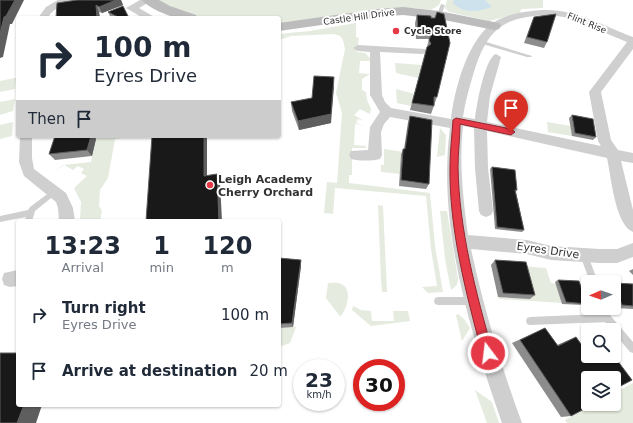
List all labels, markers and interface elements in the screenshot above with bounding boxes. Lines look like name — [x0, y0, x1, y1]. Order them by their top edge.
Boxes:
street label: Castle Hill Drive — [323, 7, 396, 27]
street label: Flint Rise — [566, 11, 608, 36]
marker: Cycle Store — [391, 26, 401, 36]
place label: Cycle Store — [404, 26, 462, 36]
text: 100 m — [94, 31, 191, 64]
icon: right — [28, 32, 80, 84]
text: Eyres Drive — [94, 65, 197, 86]
pin — [494, 91, 528, 132]
icon: arrive — [500, 97, 522, 119]
icon: arrive — [73, 108, 95, 130]
text: Then — [28, 110, 65, 128]
place label: Leigh Academy Cherry Orchard — [218, 173, 313, 199]
marker: Leigh Academy Cherry Orchard — [205, 180, 215, 190]
text: 13:23 — [44, 232, 121, 260]
text: 1 — [153, 232, 170, 260]
text: 120 — [202, 232, 252, 260]
street label: Eyres Drive — [516, 240, 580, 261]
text: Arrival — [62, 260, 104, 275]
text: min — [149, 260, 174, 275]
text: m — [221, 260, 234, 275]
north arrow — [581, 275, 621, 315]
map controls — [581, 275, 621, 411]
text: Turn right — [62, 299, 146, 317]
icon: right — [28, 304, 50, 326]
text: 100 m — [221, 306, 269, 324]
text: Eyres Drive — [62, 317, 137, 332]
button: search — [581, 323, 621, 363]
position arrow — [467, 332, 509, 374]
speed limit sign: 30 — [353, 359, 405, 411]
icon: arrive — [28, 360, 50, 382]
text: Arrive at destination — [62, 362, 237, 380]
text: 20 m — [249, 362, 288, 380]
text: 23 — [305, 368, 333, 392]
button: layers — [581, 371, 621, 411]
text: km/h — [306, 389, 332, 400]

